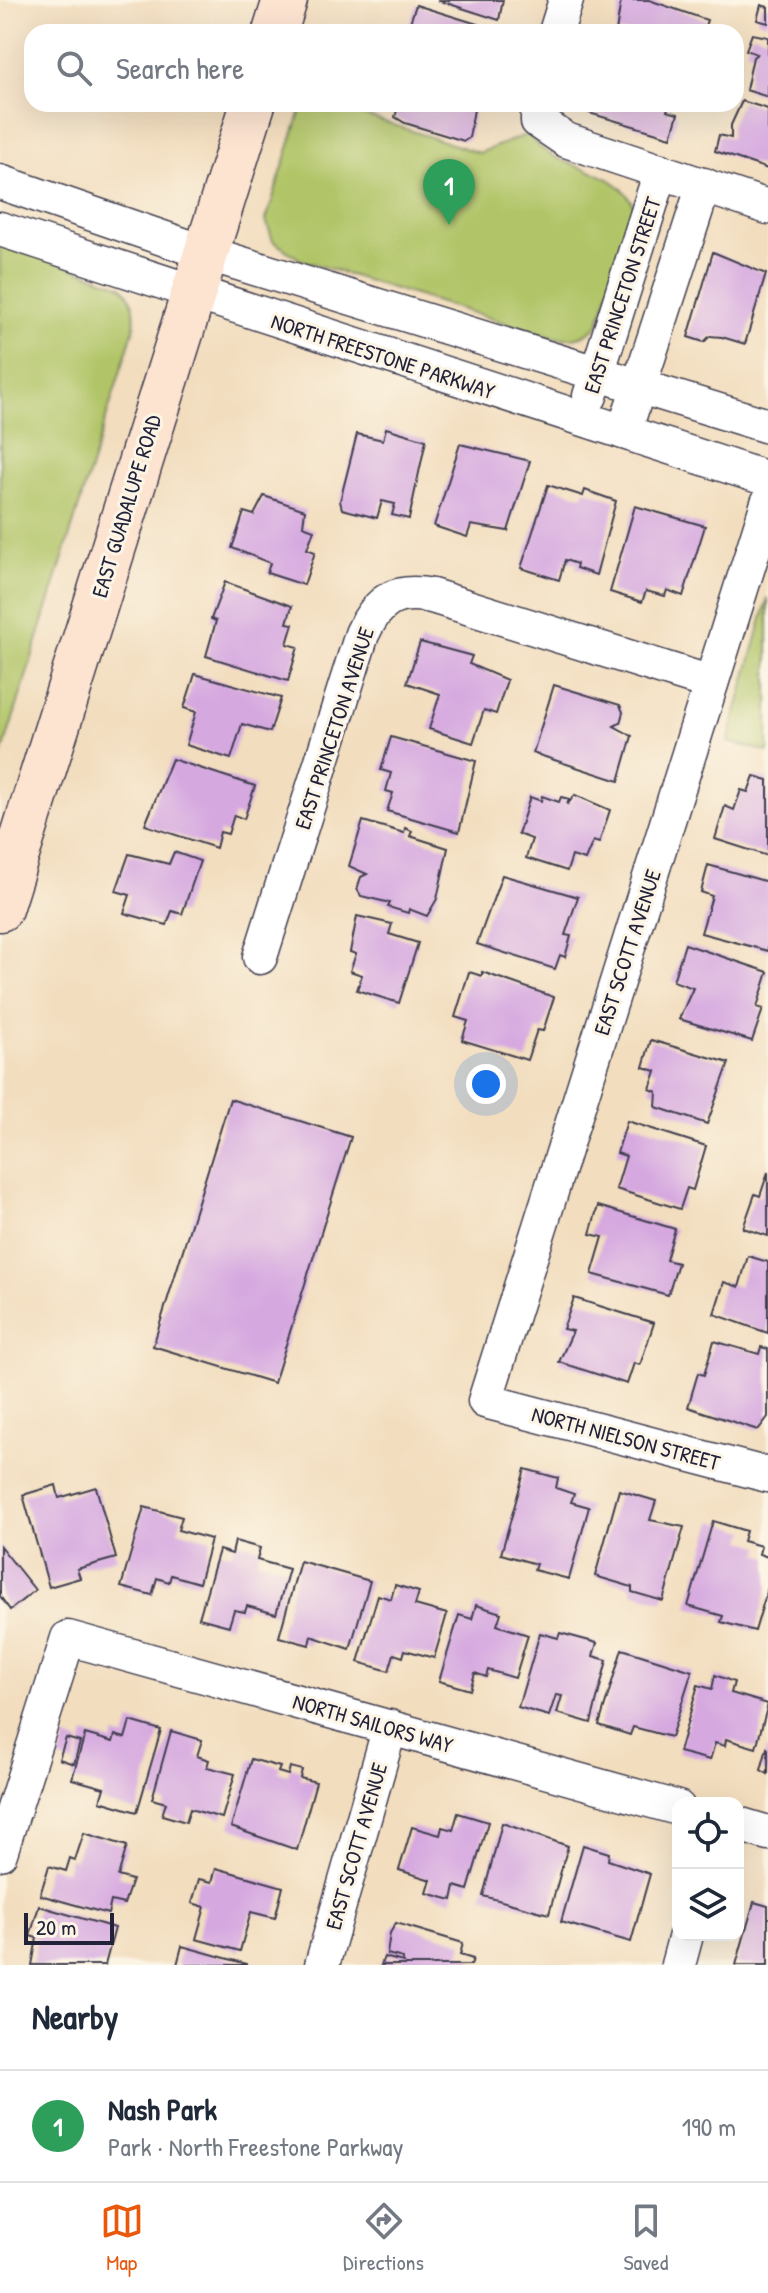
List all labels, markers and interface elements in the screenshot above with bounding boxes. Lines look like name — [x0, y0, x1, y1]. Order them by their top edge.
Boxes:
search box — [24, 24, 744, 112]
icon: search — [52, 46, 96, 90]
text: Search here — [116, 48, 244, 88]
pin: 1 — [423, 159, 475, 225]
street label: EAST PRINCETON STREET — [576, 192, 668, 397]
street label: NORTH FREESTONE PARKWAY — [267, 306, 499, 406]
street label: EAST GUADALUPE ROAD — [84, 410, 168, 601]
street label: EAST PRINCETON AVENUE — [287, 623, 381, 833]
street label: EAST SCOTT AVENUE — [586, 865, 668, 1039]
your location — [466, 1064, 506, 1104]
street label: NORTH NIELSON STREET — [529, 1398, 724, 1478]
street label: NORTH SAILORS WAY — [289, 1686, 457, 1760]
street label: EAST SCOTT AVENUE — [318, 1759, 394, 1933]
map controls — [672, 1797, 744, 1941]
button: locate — [672, 1797, 744, 1869]
button: layers — [672, 1869, 744, 1941]
scale bar — [24, 1909, 114, 1945]
text: 20 m — [36, 1912, 76, 1942]
text: Nearby — [32, 1994, 118, 2040]
text: Nash Park — [108, 2089, 217, 2129]
text: 1 — [53, 2109, 63, 2144]
text: 190 m — [682, 2109, 736, 2144]
text: Park · North Freestone Parkway — [108, 2129, 404, 2164]
tab: Map — [100, 2199, 144, 2277]
tab: Directions — [343, 2199, 424, 2277]
tab: Saved — [623, 2199, 668, 2277]

